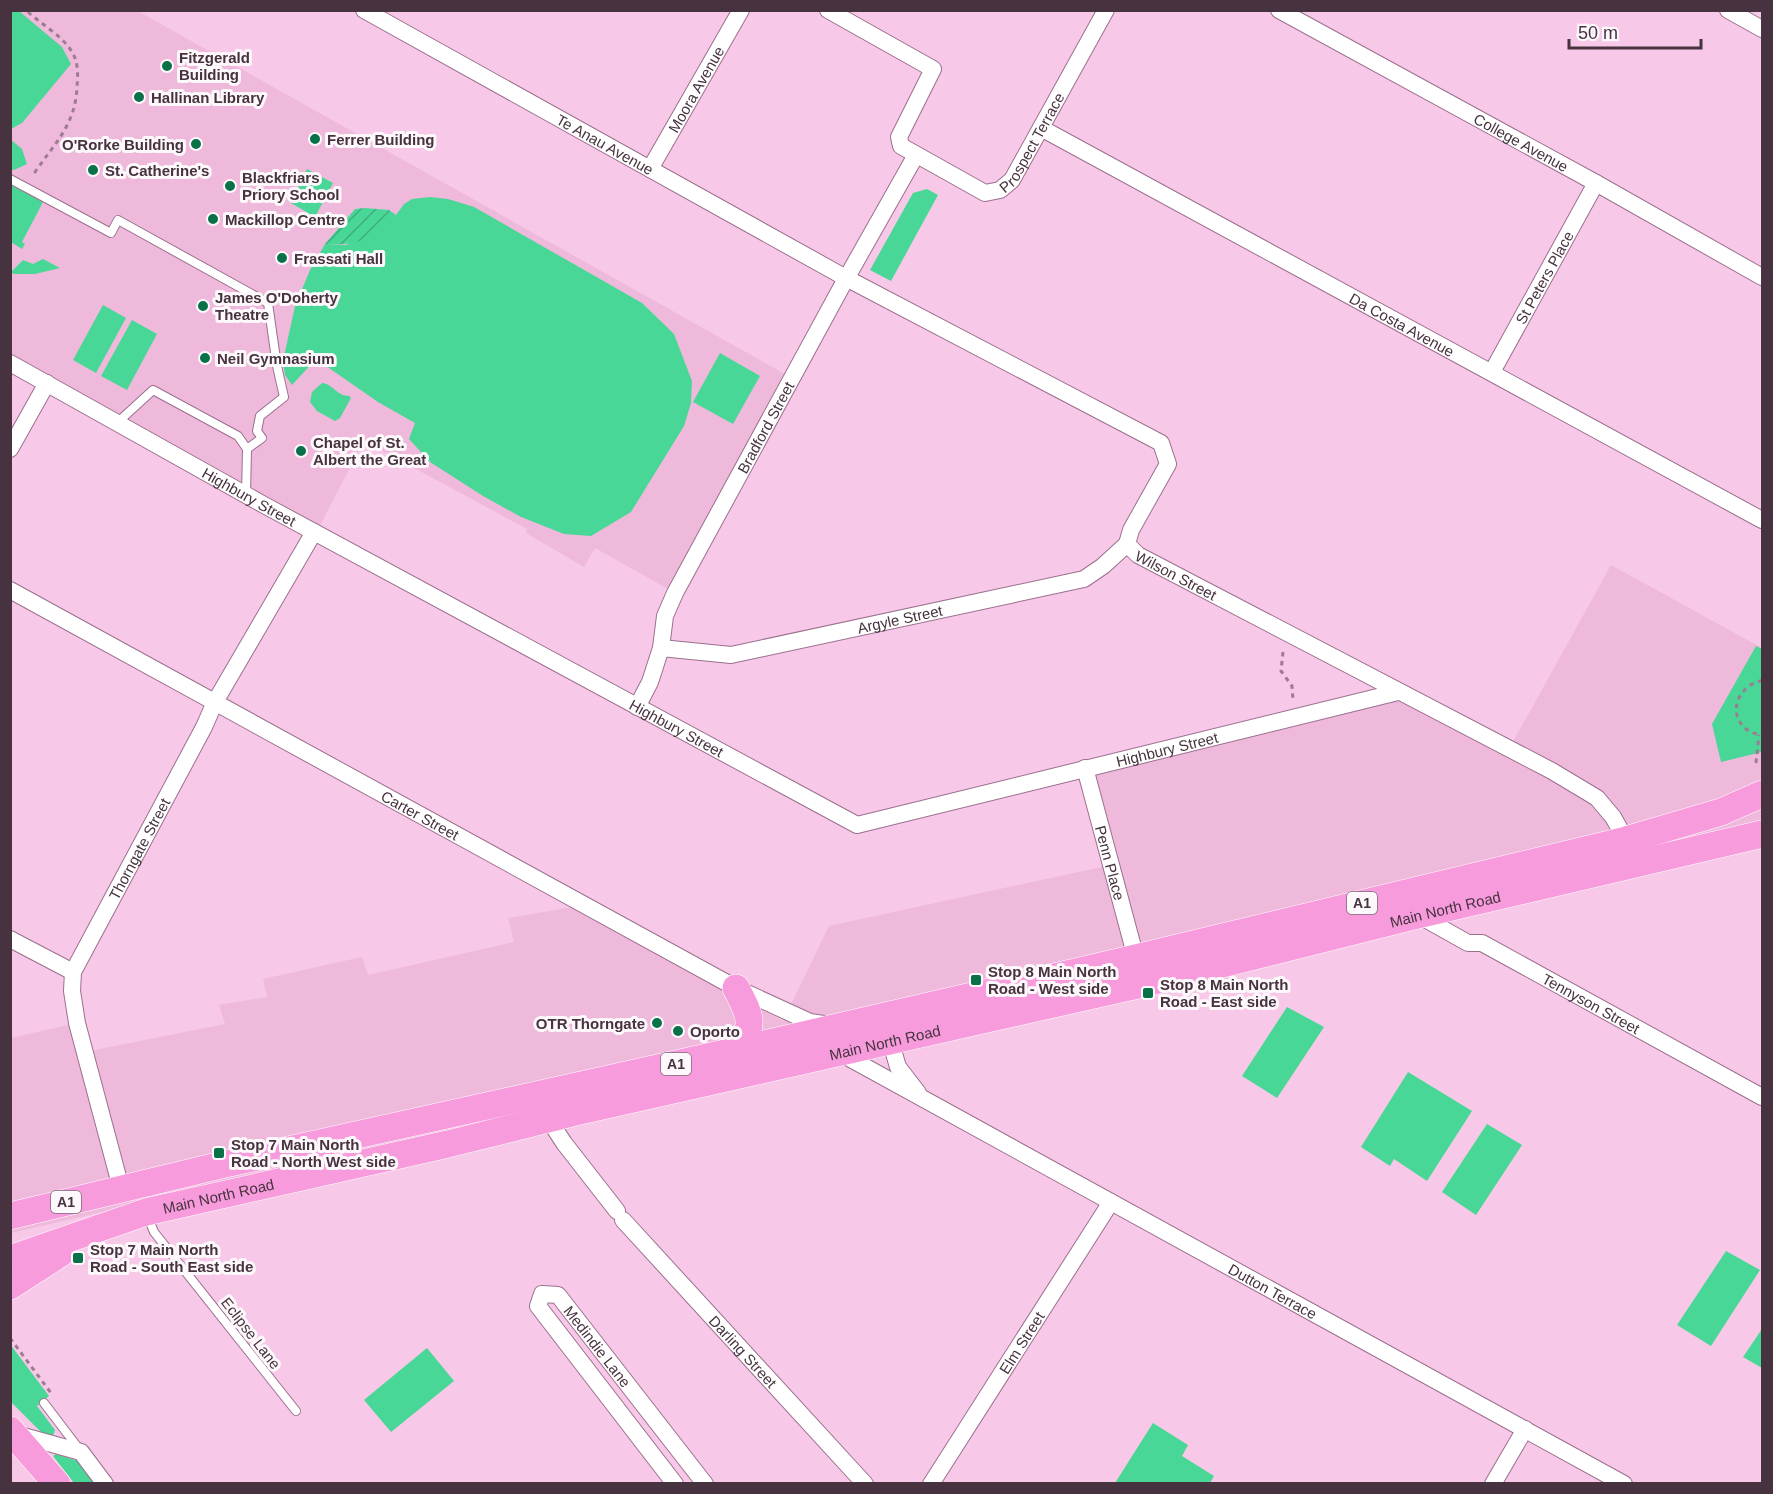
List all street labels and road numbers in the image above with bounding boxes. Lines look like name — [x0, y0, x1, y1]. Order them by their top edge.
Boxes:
street label: Moora Avenue — [664, 43, 727, 135]
street label: Prospect Terrace — [995, 89, 1067, 196]
street label: Te Anau Avenue — [554, 110, 657, 178]
street label: College Avenue — [1471, 110, 1571, 175]
street label: St Peters Place — [1512, 228, 1576, 327]
street label: Da Costa Avenue — [1347, 289, 1457, 360]
street label: Bradford Street — [733, 378, 797, 476]
street label: Highbury Street — [200, 464, 300, 530]
street label: Wilson Street — [1133, 547, 1220, 603]
street label: Argyle Street — [856, 601, 945, 636]
street label: Highbury Street — [627, 695, 727, 760]
street label: Highbury Street — [1114, 728, 1220, 770]
street label: Carter Street — [379, 787, 463, 843]
street label: Thorngate Street — [105, 794, 173, 902]
street label: Penn Place — [1092, 823, 1129, 902]
street label: Main North Road — [1388, 887, 1502, 930]
road number: A1 — [1347, 892, 1377, 914]
street label: Tennyson Street — [1540, 970, 1644, 1037]
street label: Main North Road — [828, 1021, 942, 1063]
road number: A1 — [661, 1053, 691, 1075]
street label: Main North Road — [161, 1175, 276, 1216]
road number: A1 — [51, 1191, 81, 1213]
street label: Dutton Terrace — [1226, 1260, 1320, 1322]
street label: Eclipse Lane — [218, 1294, 284, 1372]
street label: Medindie Lane — [561, 1302, 635, 1390]
street label: Elm Street — [995, 1308, 1048, 1376]
street label: Darling Street — [706, 1312, 781, 1391]

